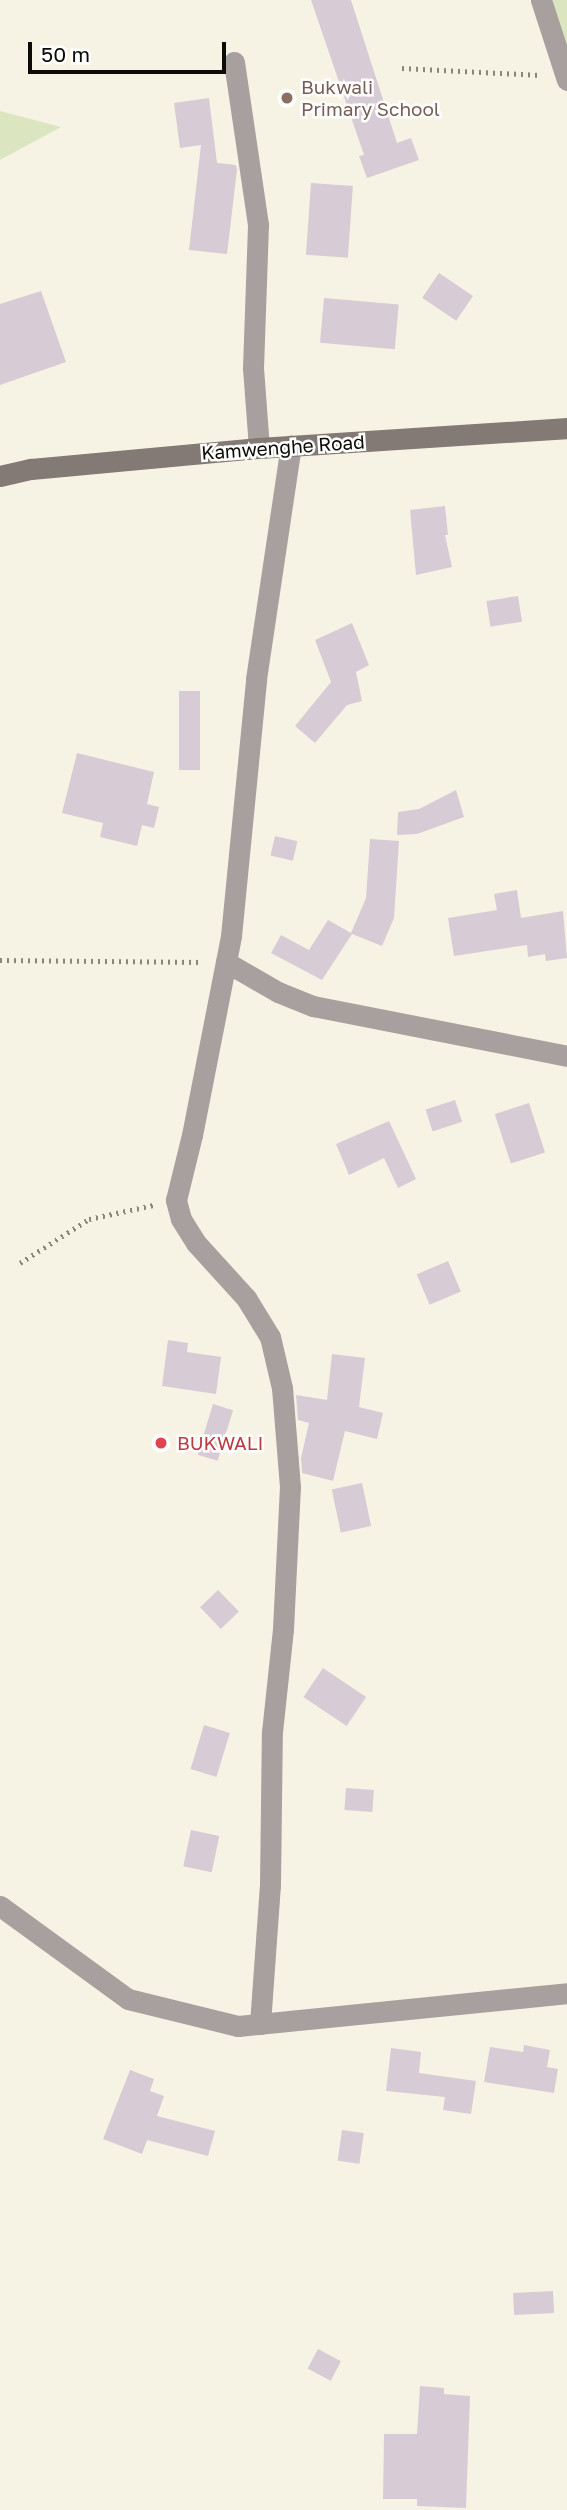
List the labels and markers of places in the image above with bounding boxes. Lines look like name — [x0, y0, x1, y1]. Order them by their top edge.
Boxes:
place label: Bukwali Primary School — [301, 76, 440, 120]
marker: Bukwali Primary School — [279, 90, 295, 106]
place label: BUKWALI — [177, 1432, 264, 1454]
marker: BUKWALI — [151, 1433, 171, 1453]

